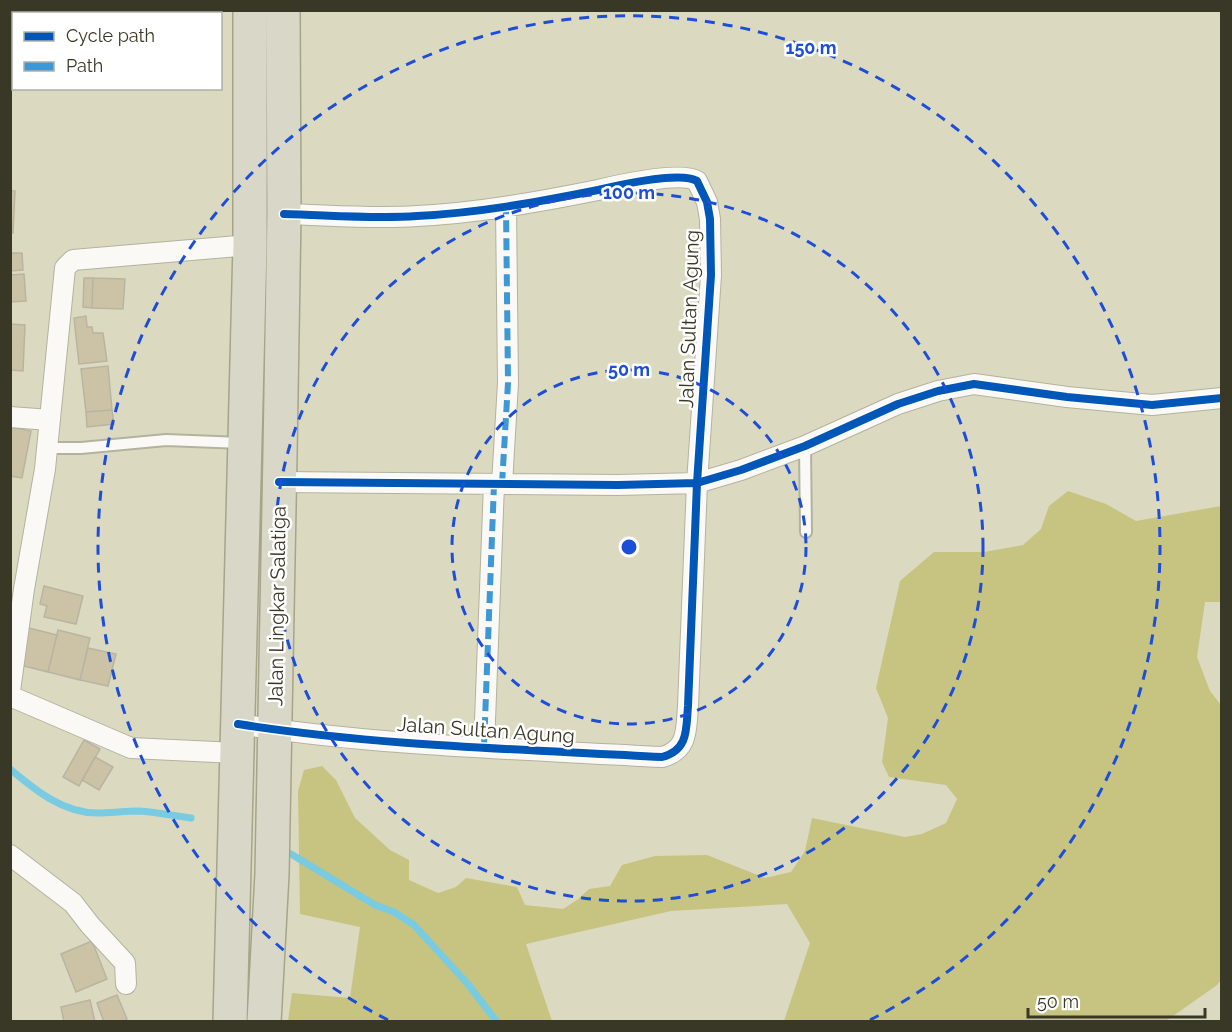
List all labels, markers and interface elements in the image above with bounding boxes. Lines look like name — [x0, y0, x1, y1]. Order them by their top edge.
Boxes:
legend — [12, 12, 222, 90]
text: Cycle path — [66, 25, 155, 46]
text: 150 m — [786, 37, 837, 58]
text: Path — [66, 55, 103, 76]
text: 100 m — [603, 182, 655, 203]
street label: Jalan Sultan Agung — [674, 230, 704, 408]
text: 50 m — [608, 359, 650, 380]
street label: Jalan Lingkar Salatiga — [263, 506, 291, 706]
centre of rings — [619, 537, 639, 557]
street label: Jalan Sultan Agung — [396, 712, 576, 748]
scale bar — [1028, 981, 1205, 1019]
text: 50 m — [1037, 991, 1079, 1012]

